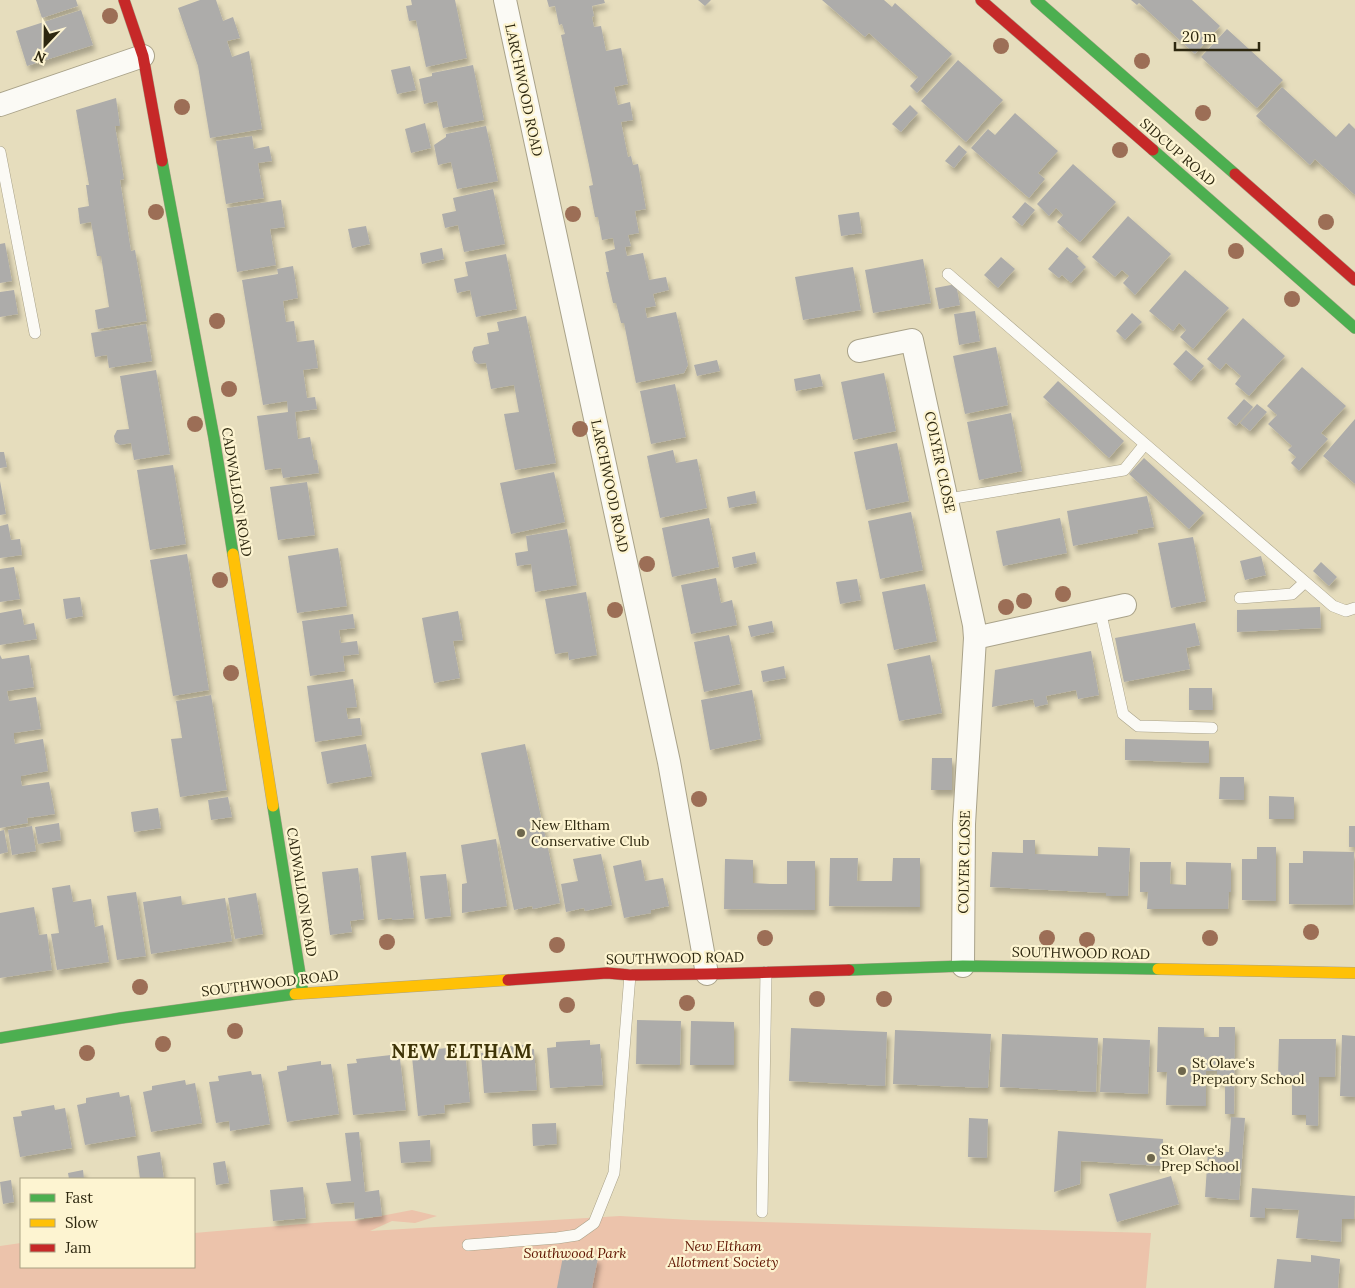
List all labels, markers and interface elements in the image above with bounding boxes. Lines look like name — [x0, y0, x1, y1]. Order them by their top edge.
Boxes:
north arrow — [20, 20, 70, 70]
scale bar — [1175, 20, 1259, 52]
street label: LARCHWOOD ROAD — [501, 22, 547, 158]
text: 20 m — [1182, 27, 1217, 46]
text: N — [32, 47, 49, 67]
street label: SIDCUP ROAD — [1136, 114, 1220, 190]
street label: COLYER CLOSE — [920, 410, 960, 515]
street label: LARCHWOOD ROAD — [587, 418, 633, 554]
street label: CADWALLON ROAD — [218, 426, 256, 558]
street label: COLYER CLOSE — [954, 810, 974, 914]
place label: New Eltham Conservative Club — [531, 816, 649, 850]
street label: CADWALLON ROAD — [283, 826, 321, 958]
marker: New Eltham Conservative Club — [515, 827, 527, 839]
street label: SOUTHWOOD ROAD — [1012, 943, 1150, 963]
street label: SOUTHWOOD ROAD — [606, 948, 744, 968]
street label: SOUTHWOOD ROAD — [200, 966, 340, 1000]
district label: NEW ELTHAM — [391, 1039, 533, 1063]
place label: St Olave's Prepatory School — [1192, 1054, 1305, 1088]
marker: St Olave's Prepatory School — [1176, 1065, 1188, 1077]
place label: St Olave's Prep School — [1161, 1141, 1239, 1175]
marker: St Olave's Prep School — [1145, 1152, 1157, 1164]
legend — [20, 1178, 195, 1268]
text: Fast — [65, 1188, 93, 1207]
text: Slow — [65, 1213, 98, 1232]
park label: New Eltham Allotment Society — [667, 1237, 778, 1271]
text: Jam — [64, 1238, 92, 1257]
park label: Southwood Park — [523, 1244, 627, 1262]

